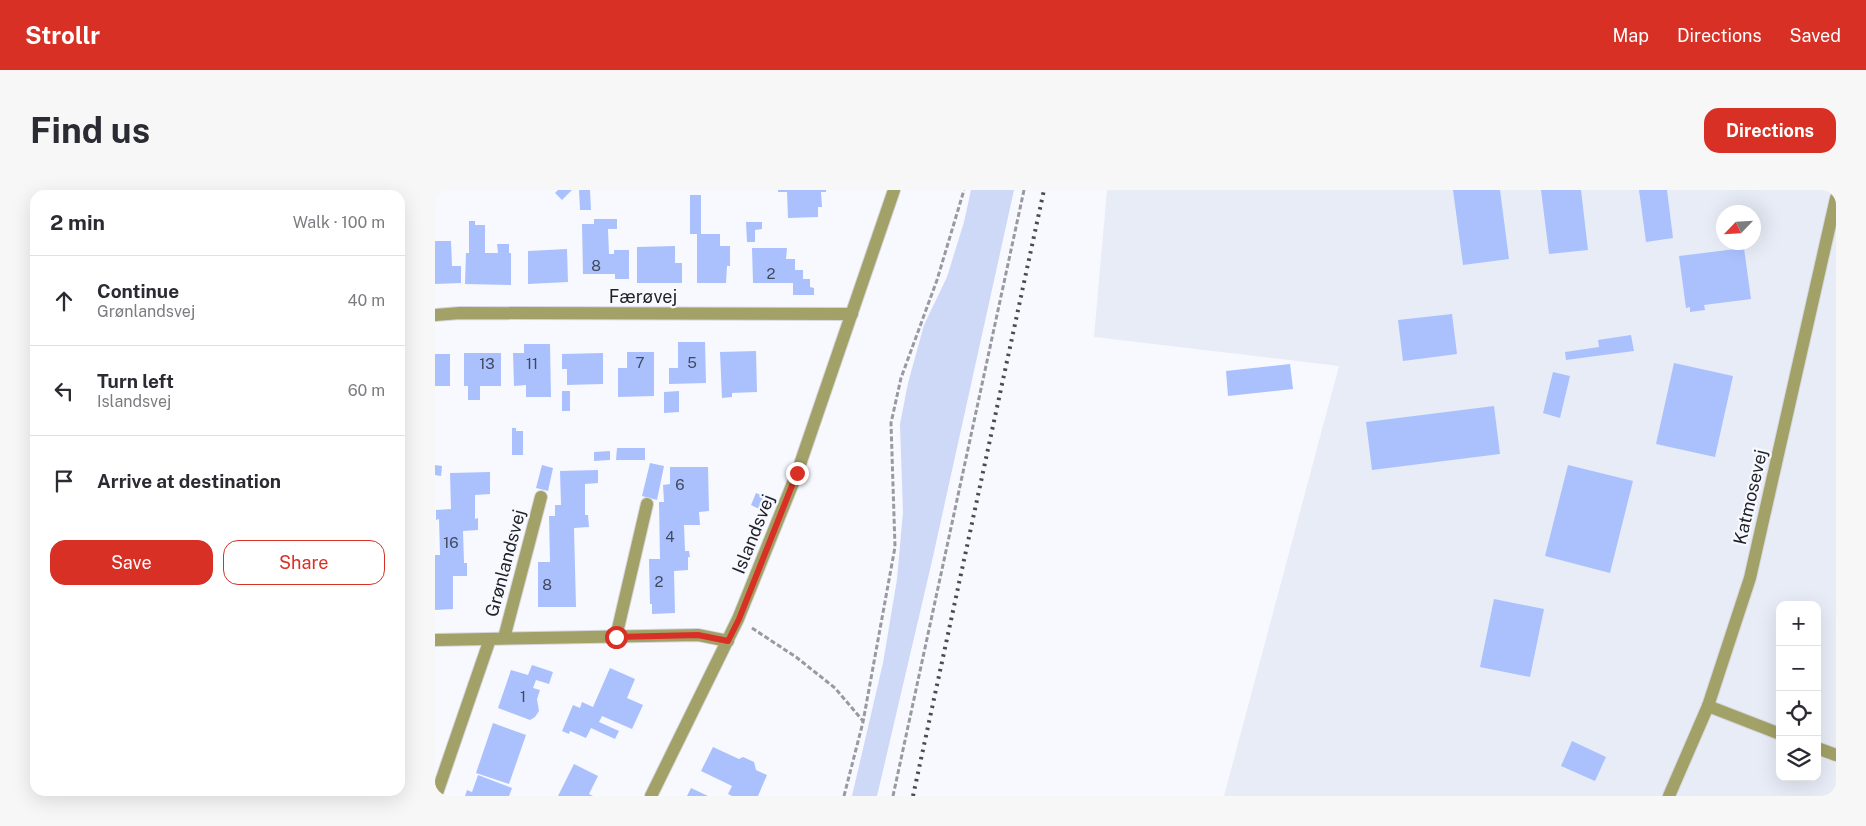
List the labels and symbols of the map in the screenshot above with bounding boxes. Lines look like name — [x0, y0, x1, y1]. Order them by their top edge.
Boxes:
north arrow — [1716, 205, 1761, 250]
house number: 8 — [591, 257, 601, 274]
house number: 2 — [767, 265, 776, 282]
street label: Færøvej — [609, 286, 677, 307]
house number: 7 — [635, 354, 645, 371]
house number: 5 — [687, 354, 697, 371]
house number: 13 — [479, 355, 495, 372]
house number: 11 — [526, 355, 538, 372]
street label: Katmosevej — [1729, 447, 1771, 547]
route end — [786, 462, 809, 485]
house number: 6 — [675, 476, 685, 493]
street label: Islandsvej — [728, 491, 778, 577]
street label: Grønlandsvej — [481, 507, 529, 619]
house number: 4 — [665, 528, 675, 545]
house number: 16 — [443, 534, 459, 551]
house number: 2 — [655, 573, 664, 590]
house number: 8 — [542, 576, 552, 593]
route start — [605, 626, 628, 649]
house number: 1 — [520, 688, 526, 705]

